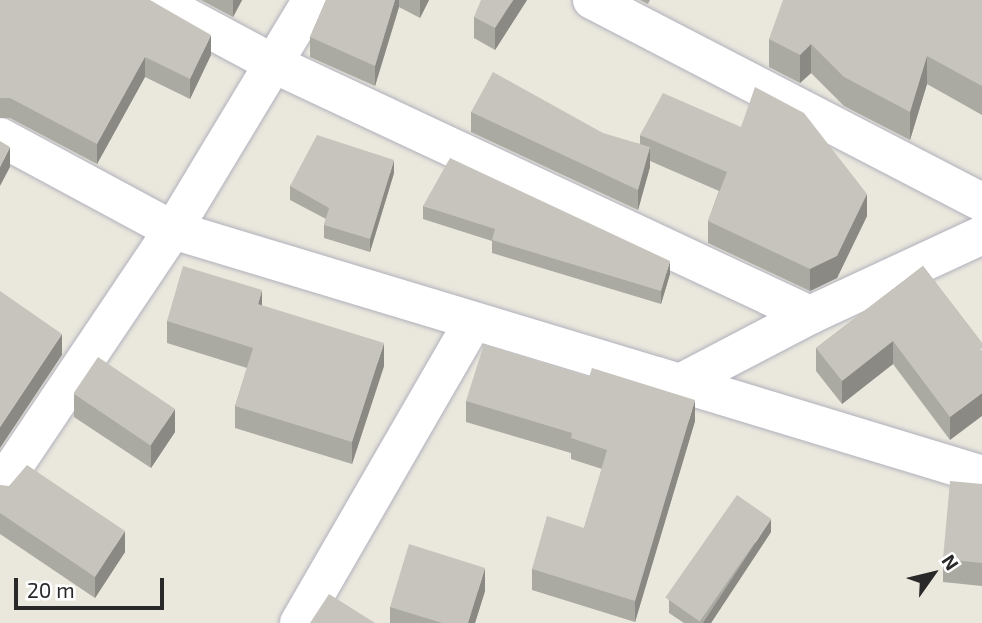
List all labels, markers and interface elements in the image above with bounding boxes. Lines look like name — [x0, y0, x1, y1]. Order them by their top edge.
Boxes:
north arrow — [898, 539, 968, 609]
text: N — [937, 550, 964, 574]
scale bar — [18, 564, 168, 608]
text: 20 m — [27, 577, 75, 602]

